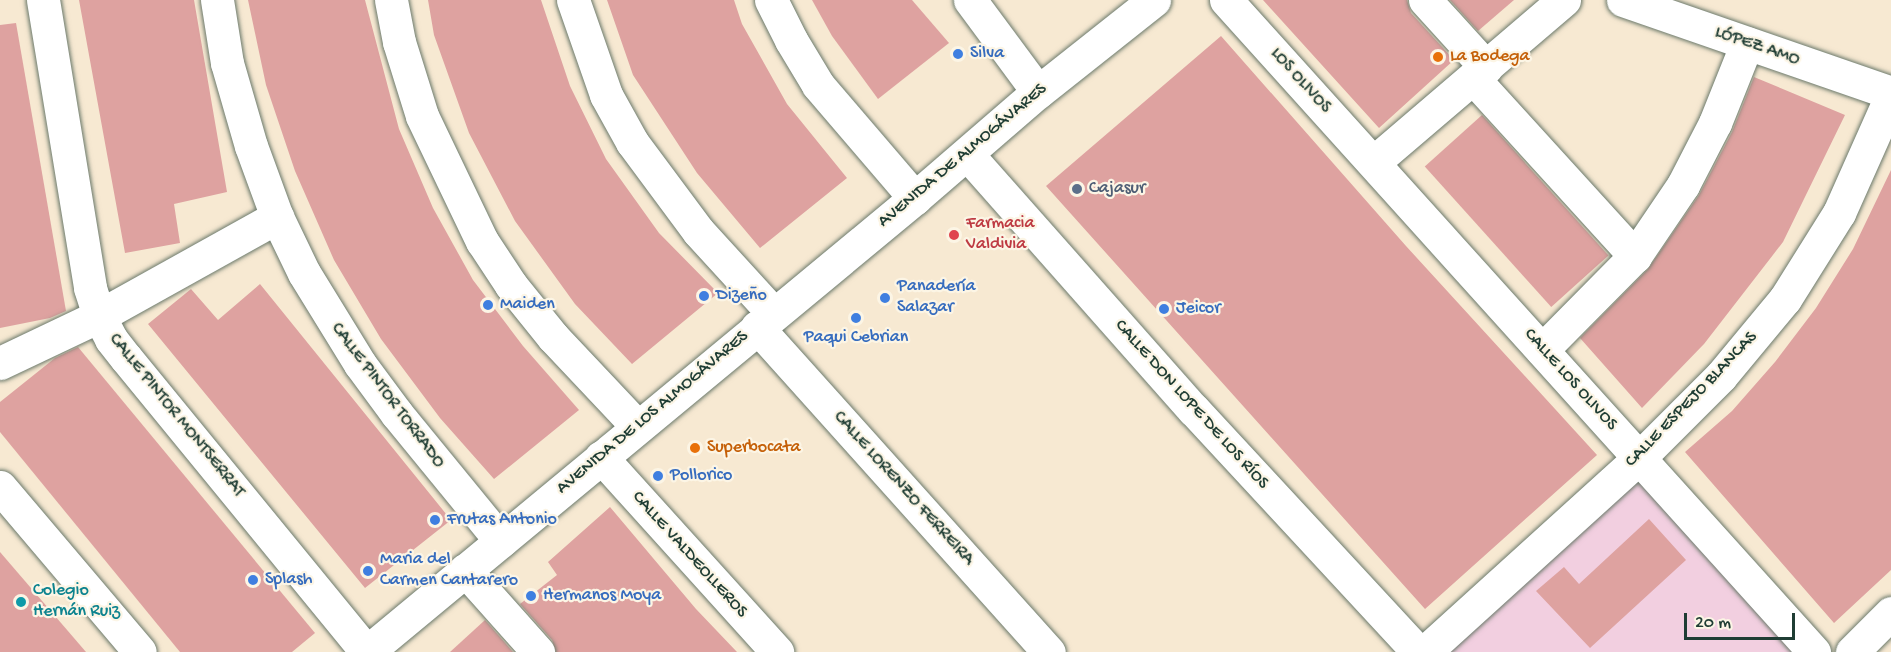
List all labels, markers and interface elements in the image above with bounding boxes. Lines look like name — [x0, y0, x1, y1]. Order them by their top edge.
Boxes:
street label: LÓPEZ AMO — [1712, 22, 1802, 72]
place label: Silva — [970, 43, 1004, 65]
street label: LOS OLIVOS — [1265, 44, 1335, 118]
place label: La Bodega — [1450, 46, 1529, 68]
marker: Silva — [951, 47, 965, 61]
marker: La Bodega — [1431, 50, 1445, 64]
street label: AVENIDA DE ALMOGÁVARES — [874, 79, 1052, 233]
place label: Cajasur — [1089, 178, 1145, 200]
marker: Cajasur — [1070, 182, 1084, 196]
place label: Farmacia Valdivia — [966, 214, 1034, 256]
marker: Farmacia Valdivia — [947, 228, 961, 242]
place label: Panadería Salazar — [897, 277, 976, 320]
place label: Dizeño — [716, 285, 767, 307]
marker: Dizeño — [697, 289, 711, 303]
marker: Panadería Salazar — [878, 291, 892, 305]
place label: Maiden — [500, 294, 555, 316]
marker: Maiden — [481, 298, 495, 312]
place label: Jeicor — [1176, 298, 1221, 320]
marker: Jeicor — [1157, 302, 1171, 316]
marker: Paqui Cebrian — [849, 311, 863, 325]
street label: CALLE DON LOPE DE LOS RÍOS — [1109, 316, 1273, 494]
street label: CALLE PINTOR TORRADO — [325, 319, 449, 473]
street label: CALLE LOS OLIVOS — [1518, 324, 1622, 436]
street label: AVENIDA DE LOS ALMOGÁVARES — [553, 326, 753, 500]
place label: Paqui Cebrian — [804, 327, 908, 349]
street label: CALLE ESPEJO BLANCAS — [1621, 327, 1763, 473]
street label: CALLE PINTOR MONTSERRAT — [103, 330, 249, 502]
street label: CALLE LORENZO FERREIRA — [828, 407, 978, 571]
place label: Superbocata — [707, 437, 801, 459]
marker: Superbocata — [688, 441, 702, 455]
place label: Pollorico — [670, 465, 732, 487]
marker: Pollorico — [651, 469, 665, 483]
street label: CALLE VALDEOLLEROS — [626, 487, 752, 623]
place label: Frutas Antonio — [447, 509, 557, 531]
marker: Frutas Antonio — [428, 513, 442, 527]
place label: Maria del Carmen Cantarero — [380, 550, 518, 592]
marker: Maria del Carmen Cantarero — [361, 564, 375, 578]
place label: Splash — [265, 569, 312, 591]
marker: Splash — [246, 573, 260, 587]
place label: Colegio Hernán Ruiz — [33, 581, 120, 624]
place label: Hermanos Moya — [543, 585, 661, 607]
marker: Hermanos Moya — [524, 589, 538, 603]
marker: Colegio Hernán Ruiz — [14, 595, 28, 609]
scale bar — [1687, 601, 1798, 639]
text: 20 m — [1695, 613, 1731, 634]

